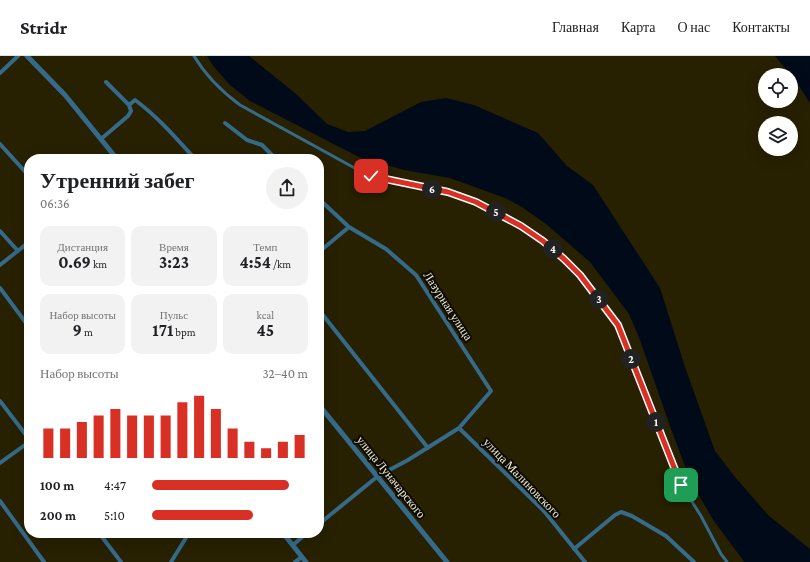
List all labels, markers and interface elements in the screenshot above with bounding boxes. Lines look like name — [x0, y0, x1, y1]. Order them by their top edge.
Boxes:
text: Stridr — [20, 17, 67, 38]
text: Главная — [552, 19, 599, 35]
text: Карта — [621, 19, 656, 35]
text: О нас — [678, 19, 710, 35]
text: Контакты — [732, 19, 790, 35]
map controls — [758, 68, 798, 156]
button: locate — [758, 68, 798, 108]
button: layers — [758, 116, 798, 156]
pin — [354, 159, 388, 193]
icon: check — [360, 165, 382, 187]
button: share — [266, 167, 308, 209]
text: Утренний забег — [40, 168, 194, 193]
pin: 6 — [422, 179, 442, 199]
text: 6 — [429, 183, 435, 195]
text: 06:36 — [40, 196, 70, 211]
pin: 5 — [486, 202, 506, 222]
text: 5 — [493, 206, 499, 218]
pin: 4 — [543, 239, 563, 259]
text: Дистанция — [57, 241, 108, 253]
text: Время — [159, 241, 189, 253]
text: Темп — [253, 241, 277, 253]
text: 4 — [550, 243, 556, 255]
text: 0.69 — [58, 253, 91, 272]
text: 3:23 — [159, 253, 189, 272]
text: 4:54 — [240, 253, 271, 272]
text: km — [91, 258, 107, 270]
text: /km — [271, 258, 291, 270]
street label: Лазурная улица — [421, 269, 476, 344]
pin: 3 — [589, 289, 609, 309]
text: 3 — [596, 293, 602, 305]
text: Набор высоты — [49, 309, 116, 321]
text: Пульс — [160, 309, 188, 321]
text: kcal — [256, 309, 274, 321]
text: 9 — [73, 321, 82, 340]
text: 171 — [152, 321, 173, 340]
text: 45 — [257, 321, 274, 340]
text: m — [82, 326, 93, 338]
text: bpm — [173, 326, 196, 338]
pin: 2 — [621, 349, 641, 369]
text: 2 — [628, 353, 634, 365]
text: Набор высоты — [40, 366, 119, 381]
text: 32–40 m — [262, 366, 308, 381]
pin: 1 — [646, 412, 666, 432]
text: 1 — [654, 416, 658, 428]
street label: улица Луначарского — [354, 433, 428, 521]
street label: улица Малиновского — [480, 435, 564, 521]
pin — [664, 468, 698, 502]
icon: arrive — [670, 474, 692, 496]
text: 100 m — [40, 478, 74, 493]
text: 4:47 — [104, 478, 126, 493]
text: 200 m — [40, 508, 76, 523]
text: 5:10 — [104, 508, 125, 523]

